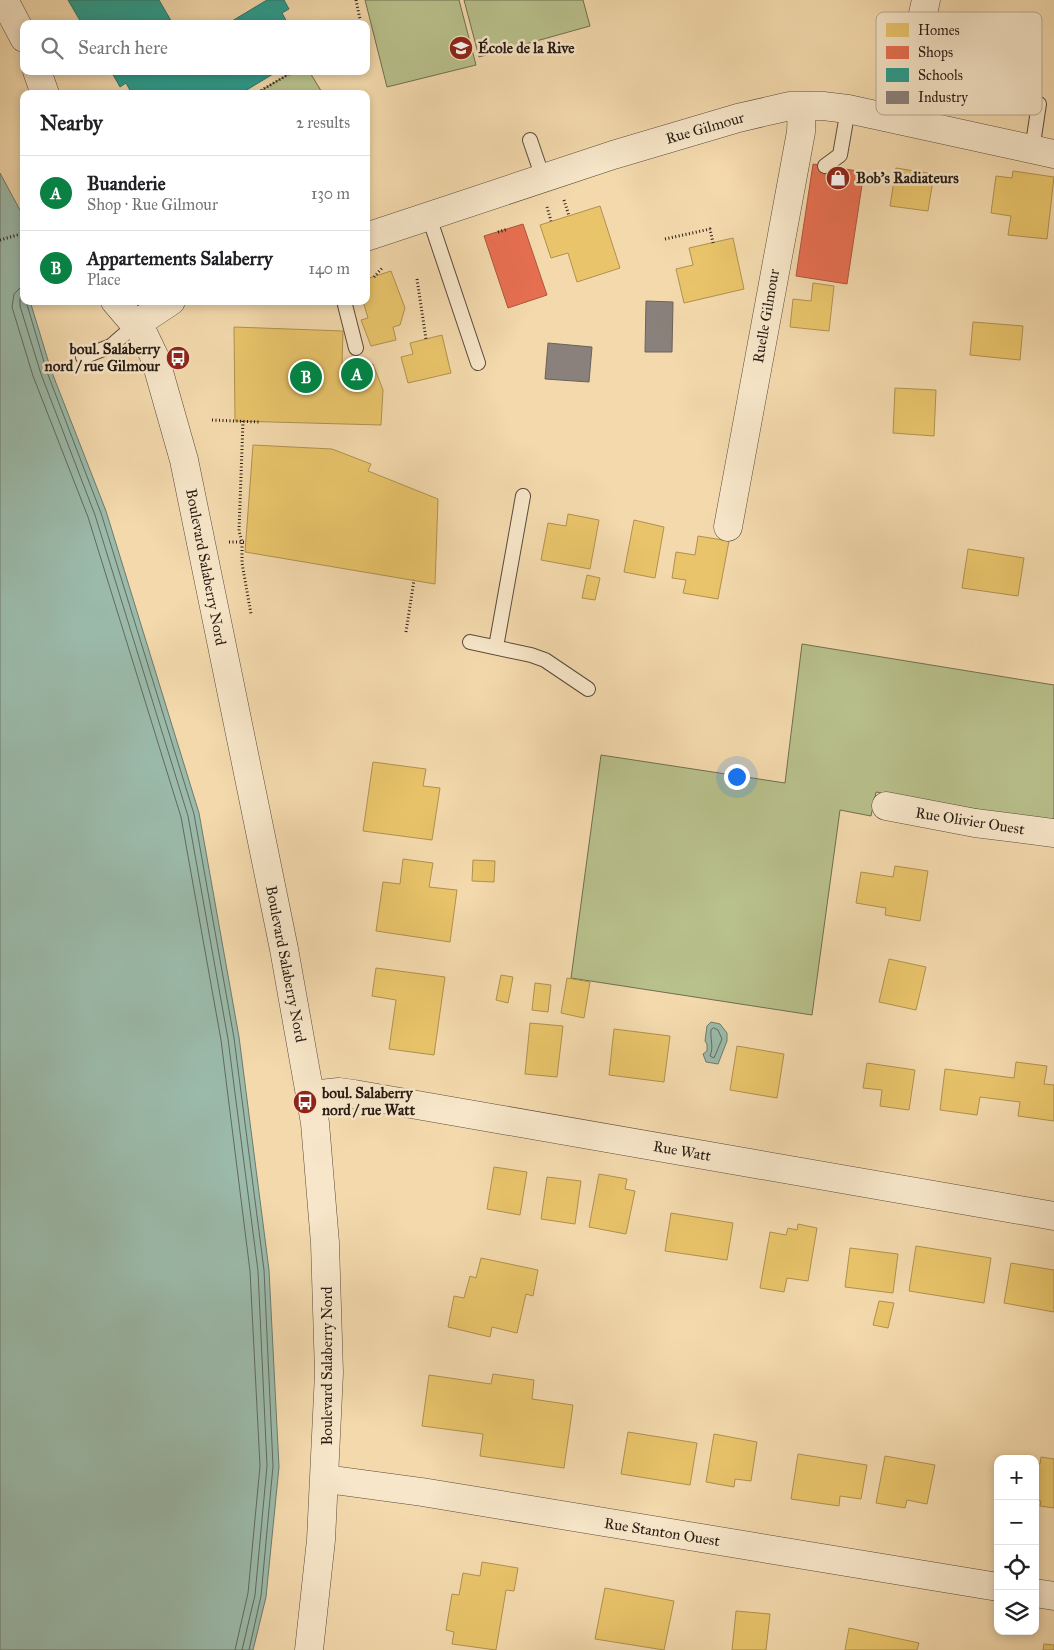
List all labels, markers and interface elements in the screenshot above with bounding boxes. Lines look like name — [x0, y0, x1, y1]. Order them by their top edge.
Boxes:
legend — [876, 12, 1042, 115]
search box — [20, 20, 370, 75]
text: Homes — [918, 22, 960, 39]
icon: search — [38, 34, 66, 62]
school or university icon: École de la Rive — [448, 35, 474, 61]
text: Search here — [78, 36, 168, 59]
place label: École de la Rive — [478, 38, 575, 57]
text: Shops — [918, 44, 953, 61]
text: Schools — [918, 67, 963, 84]
text: Industry — [918, 89, 968, 106]
street label: Rue Gilmour — [664, 108, 747, 148]
text: Nearby — [40, 110, 103, 136]
text: 2 results — [296, 113, 350, 132]
shop icon: Bob's Radiateurs — [825, 165, 851, 191]
place label: Bob's Radiateurs — [856, 169, 959, 187]
text: Buanderie — [87, 172, 166, 195]
text: A — [51, 184, 61, 203]
text: 130 m — [311, 184, 350, 203]
text: Shop · Rue Gilmour — [87, 195, 218, 214]
text: Appartements Salaberry — [87, 247, 273, 270]
text: B — [51, 259, 61, 278]
text: 140 m — [309, 259, 350, 278]
street label: Ruelle Gilmour — [749, 267, 783, 364]
text: Place — [87, 270, 121, 289]
place label: boul. Salaberry nord / rue Gilmour — [45, 340, 161, 375]
bus stop icon: boul. Salaberry nord / rue Gilmour — [165, 345, 191, 371]
pin: A — [341, 355, 373, 393]
pin: B — [290, 358, 322, 396]
street label: Boulevard Salaberry Nord — [182, 487, 230, 647]
your location — [724, 764, 750, 790]
street label: Rue Olivier Ouest — [914, 803, 1027, 839]
street label: Boulevard Salaberry Nord — [262, 884, 310, 1044]
place label: boul. Salaberry nord / rue Watt — [321, 1084, 416, 1119]
bus stop icon: boul. Salaberry nord / rue Watt — [292, 1089, 318, 1115]
street label: Rue Watt — [652, 1137, 713, 1165]
street label: Boulevard Salaberry Nord — [318, 1286, 336, 1446]
map controls — [994, 1455, 1039, 1635]
button: + — [994, 1455, 1039, 1500]
button: − — [994, 1500, 1039, 1545]
street label: Rue Stanton Ouest — [603, 1514, 722, 1550]
button: locate — [994, 1545, 1039, 1590]
button: layers — [994, 1590, 1039, 1635]

